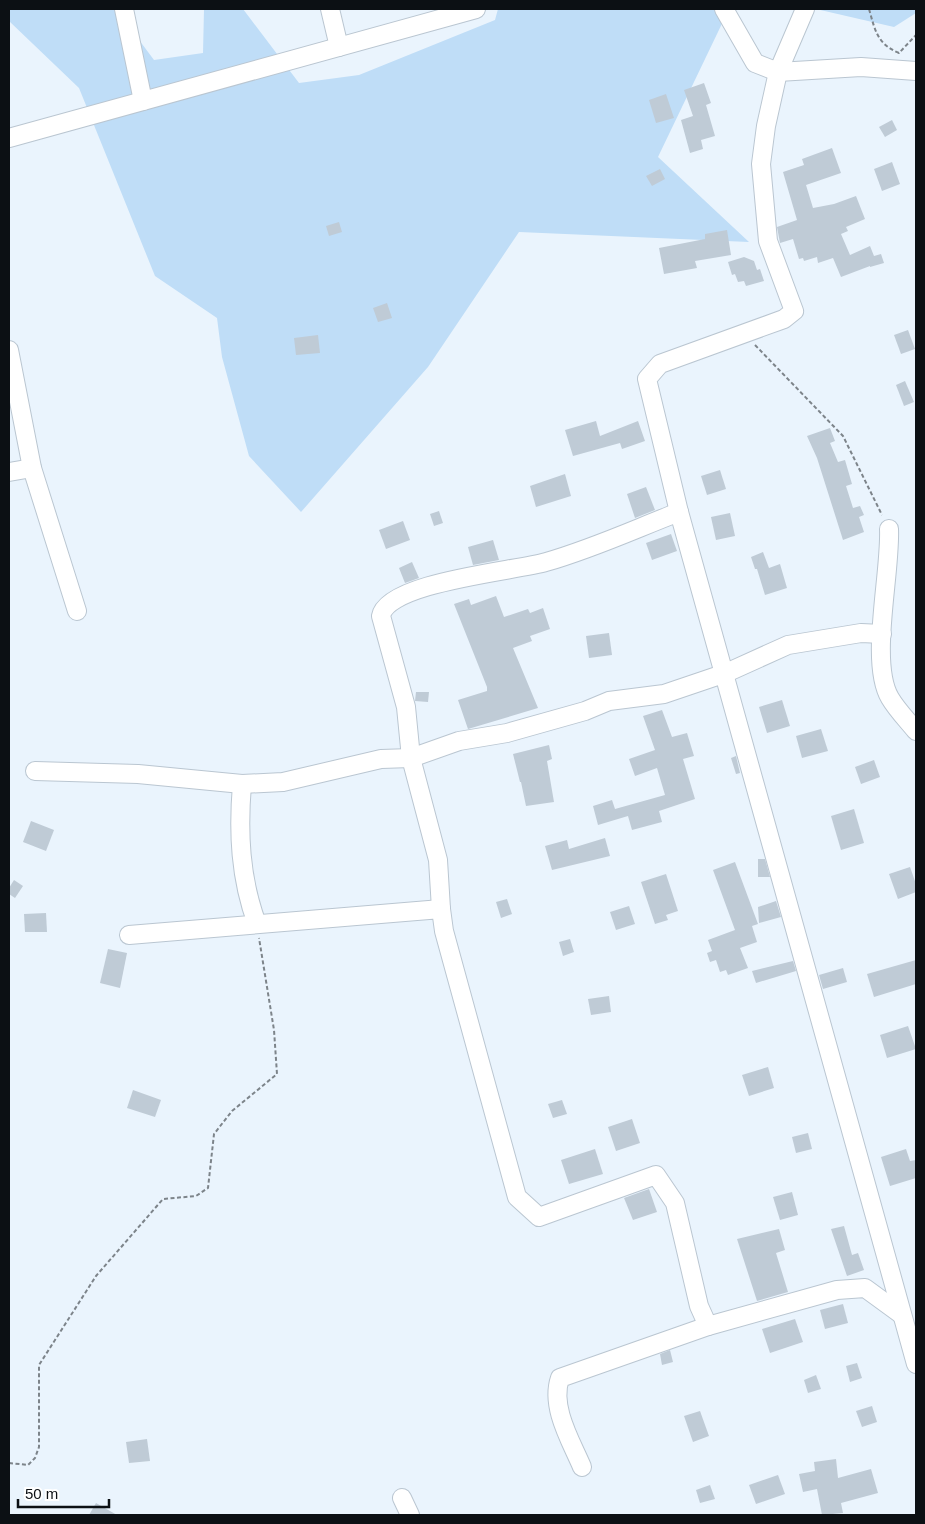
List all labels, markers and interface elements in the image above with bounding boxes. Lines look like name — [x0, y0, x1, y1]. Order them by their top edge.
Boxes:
scale bar — [18, 1476, 109, 1508]
text: 50 m — [25, 1485, 58, 1502]

